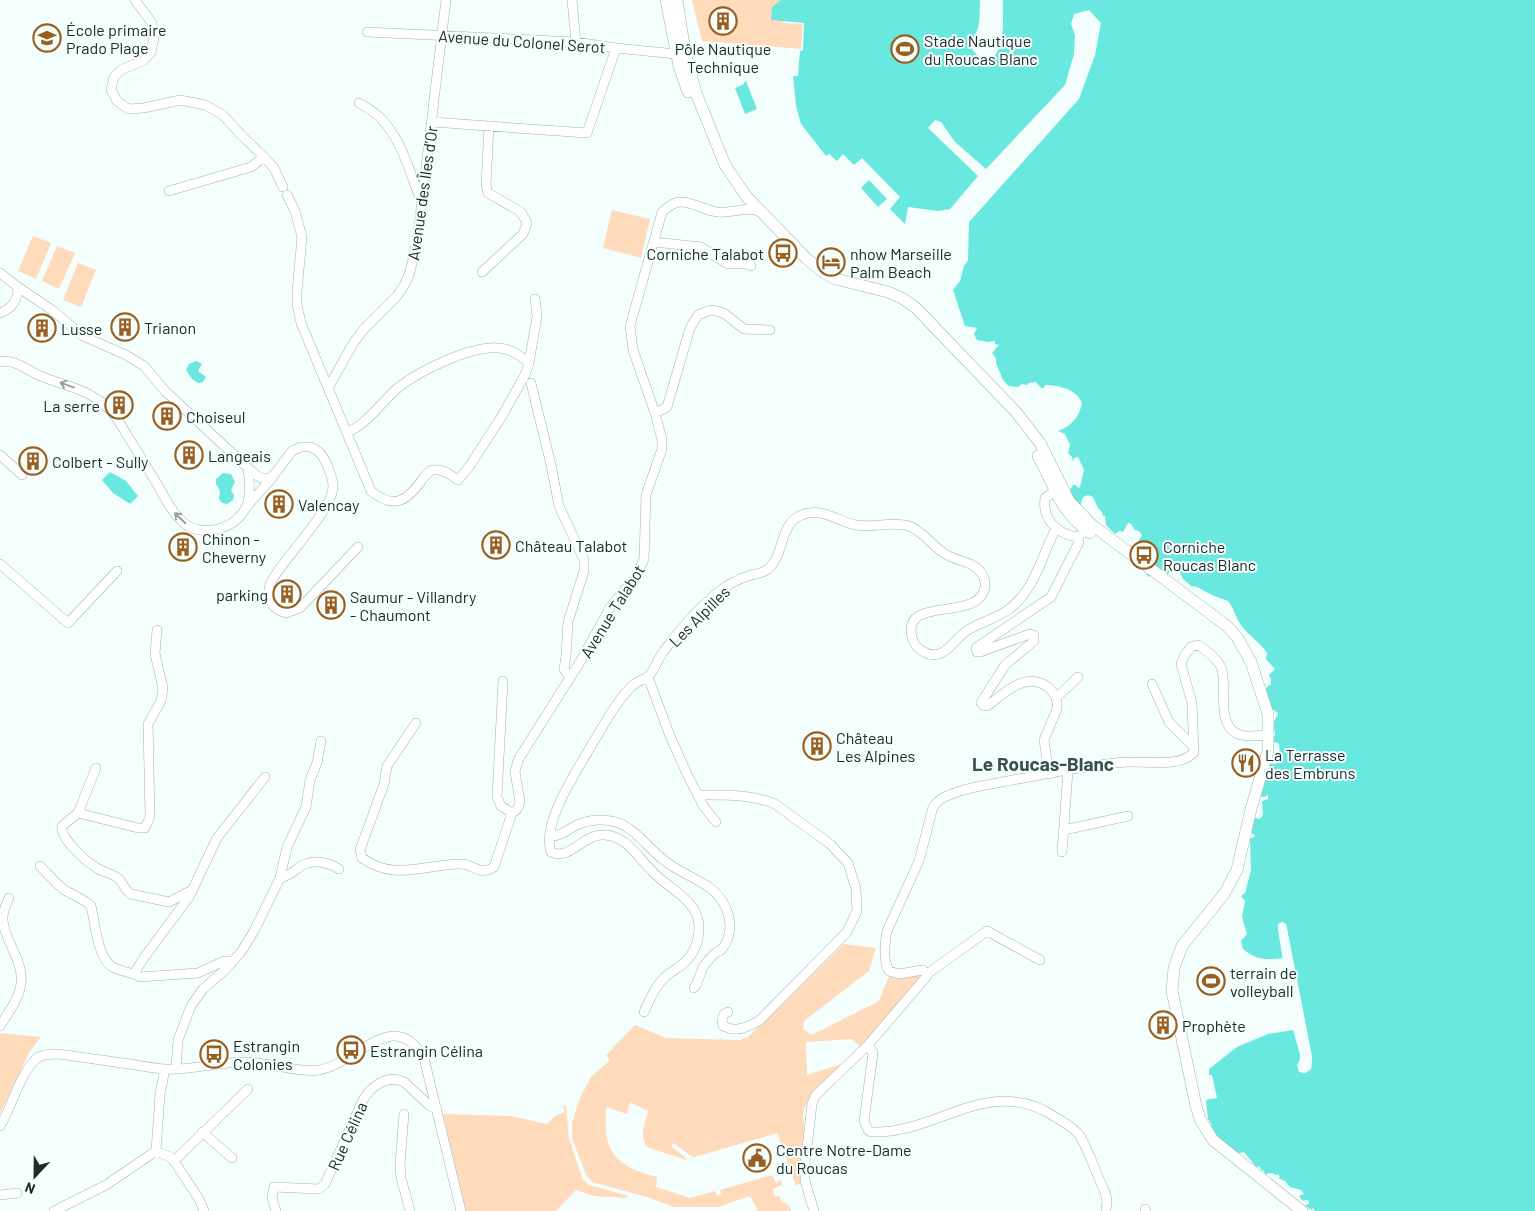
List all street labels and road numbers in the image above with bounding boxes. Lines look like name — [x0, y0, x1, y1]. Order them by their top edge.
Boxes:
street label: Avenue du Colonel Serot — [438, 26, 606, 56]
street label: Avenue des Îles d'Or — [403, 124, 441, 262]
street label: Avenue Talabot — [576, 561, 648, 661]
street label: Les Alpilles — [665, 582, 733, 650]
street label: Rue Célina — [323, 1099, 371, 1173]

